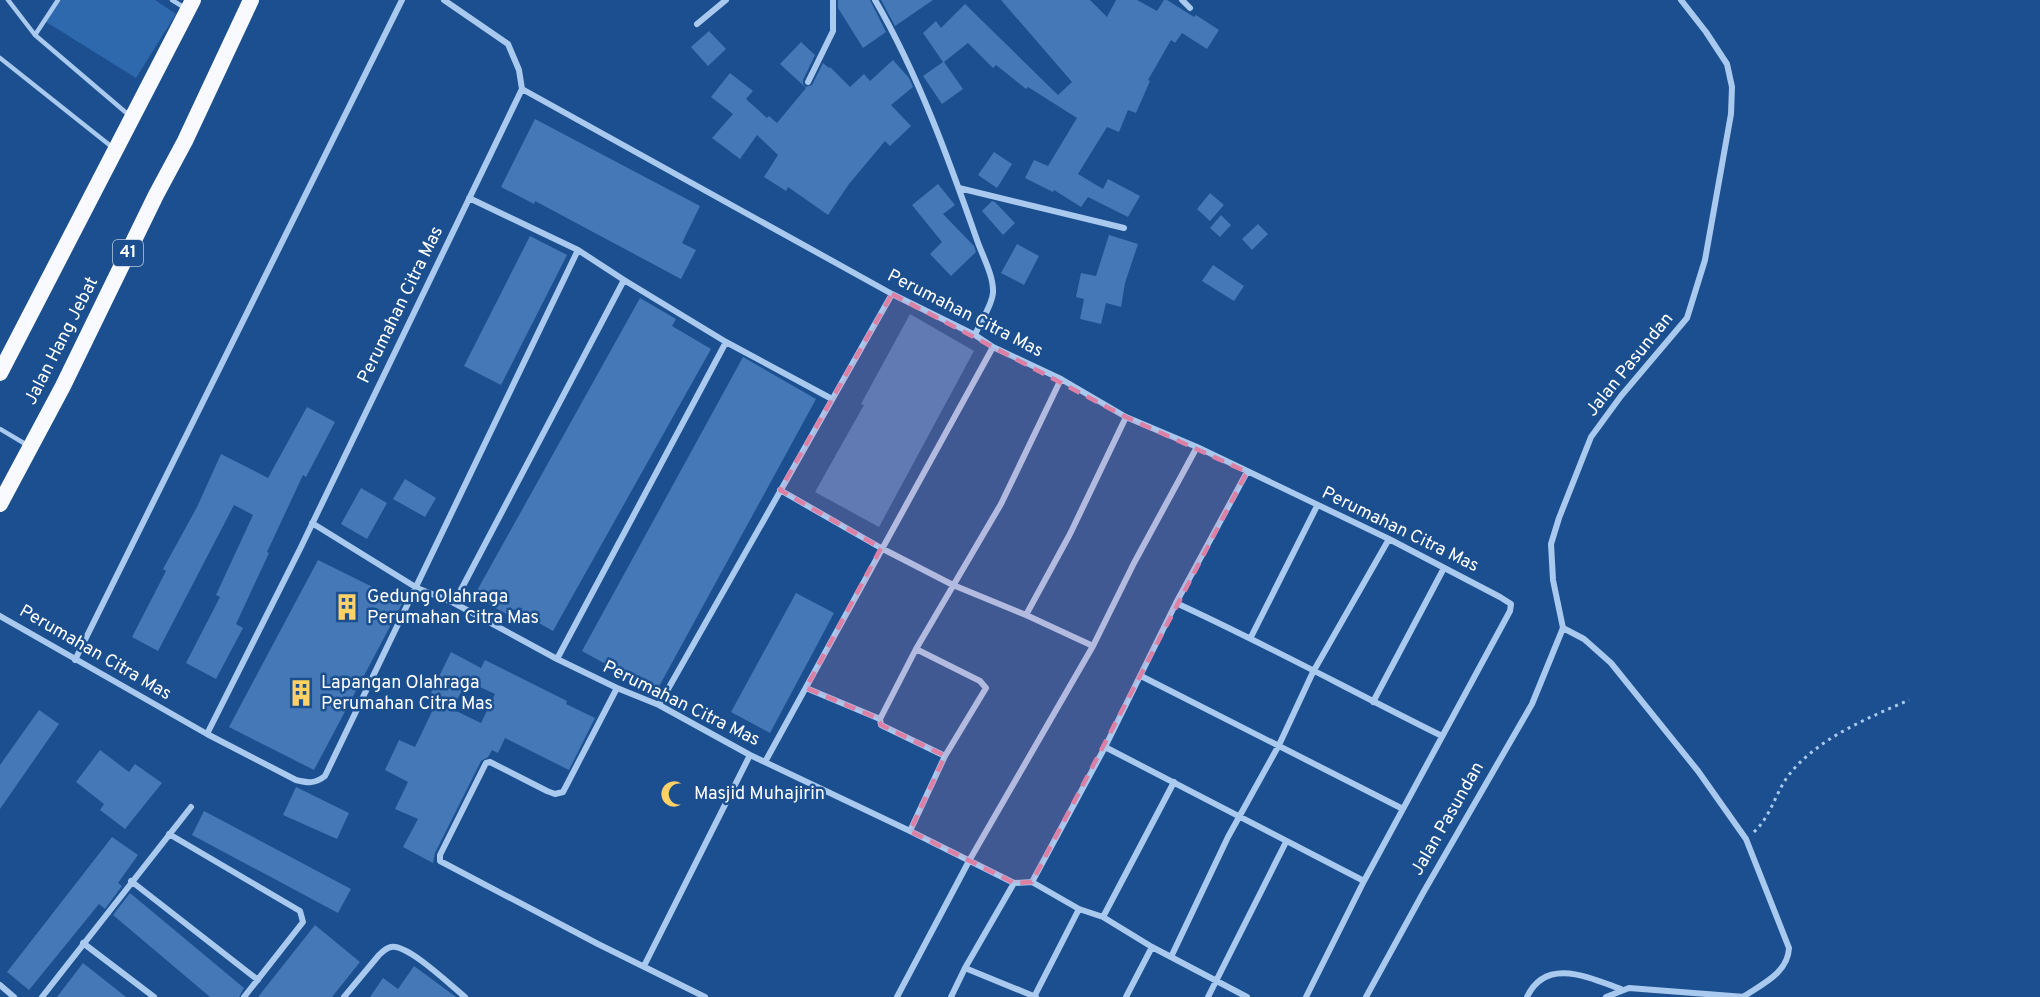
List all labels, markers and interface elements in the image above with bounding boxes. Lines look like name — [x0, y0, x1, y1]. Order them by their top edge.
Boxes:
street label: Perumahan Citra Mas — [353, 223, 449, 387]
road number: 41 — [113, 240, 143, 266]
street label: Perumahan Citra Mas — [883, 265, 1047, 363]
street label: Jalan Hang Jebat — [20, 273, 104, 409]
street label: Jalan Pasundan — [1581, 308, 1679, 422]
street label: Perumahan Citra Mas — [1318, 482, 1482, 578]
place label: Gedung Olahraga Perumahan Citra Mas — [367, 586, 539, 630]
building icon: Gedung Olahraga Perumahan Citra Mas — [332, 592, 362, 622]
street label: Perumahan Citra Mas — [15, 600, 175, 706]
street label: Perumahan Citra Mas — [599, 656, 763, 752]
place label: Lapangan Olahraga Perumahan Citra Mas — [321, 672, 493, 716]
building icon: Lapangan Olahraga Perumahan Citra Mas — [286, 678, 316, 708]
street label: Jalan Pasundan — [1406, 758, 1490, 880]
mosque icon: Masjid Muhajirin — [659, 779, 689, 809]
place label: Masjid Muhajirin — [694, 783, 825, 806]

